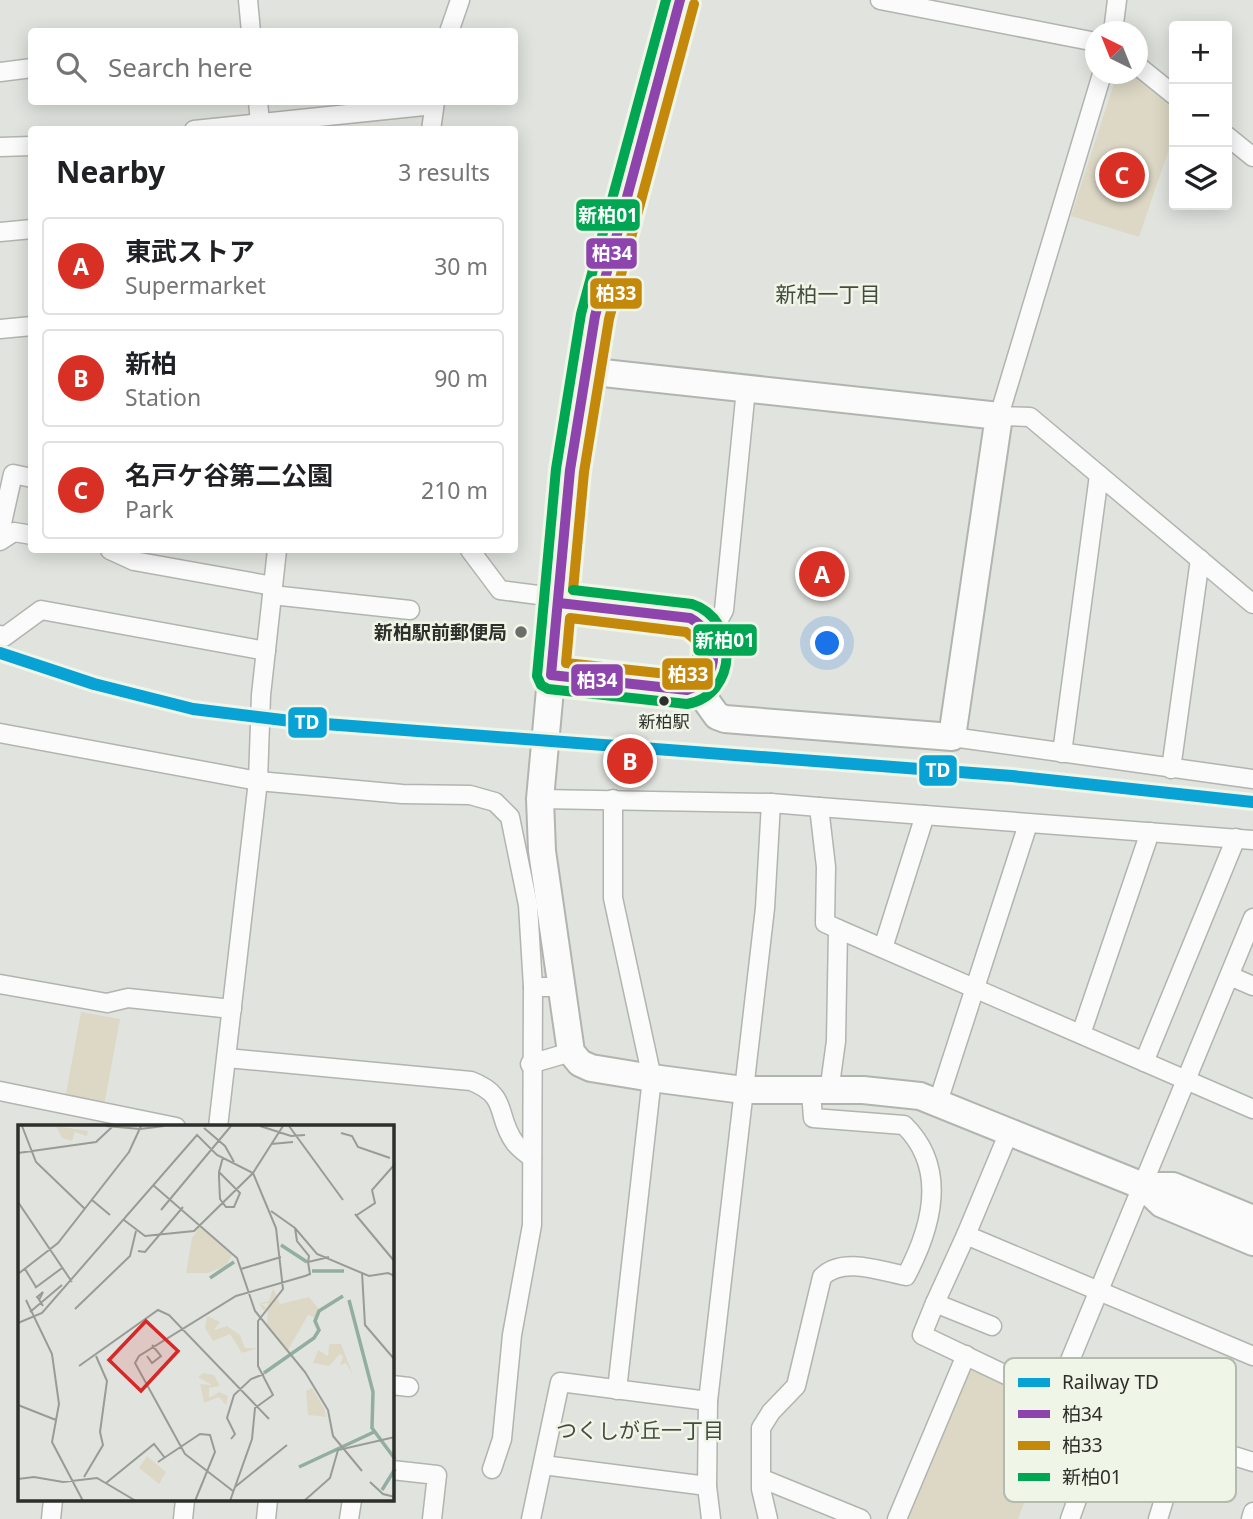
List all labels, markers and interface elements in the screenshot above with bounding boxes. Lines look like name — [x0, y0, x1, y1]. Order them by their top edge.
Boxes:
north arrow — [1085, 21, 1148, 84]
map controls — [1169, 21, 1232, 210]
button: + — [1169, 21, 1232, 84]
search box — [28, 28, 518, 105]
icon: search — [52, 48, 90, 86]
text: Search here — [108, 49, 253, 85]
button: − — [1169, 84, 1232, 147]
button: layers — [1169, 147, 1232, 210]
pin: C — [1099, 149, 1145, 201]
text: Nearby — [56, 151, 165, 192]
text: 3 results — [398, 156, 490, 188]
line badge: 新柏01 — [575, 198, 641, 232]
text: 新柏01 — [578, 202, 638, 228]
text: 東武ストア — [125, 233, 255, 269]
line badge: 柏34 — [585, 237, 638, 270]
text: 柏34 — [592, 240, 632, 266]
text: A — [73, 250, 89, 282]
text: 30 m — [434, 250, 488, 282]
text: Supermarket — [125, 269, 266, 301]
line badge: 柏33 — [589, 277, 643, 310]
text: 柏33 — [596, 280, 636, 306]
district label: 新柏一丁目 — [776, 280, 881, 308]
text: 新柏 — [125, 345, 177, 381]
text: B — [73, 362, 89, 394]
text: 90 m — [434, 362, 488, 394]
text: Station — [125, 381, 201, 413]
text: 名戸ケ谷第二公園 — [125, 457, 333, 493]
text: C — [74, 474, 88, 506]
text: 210 m — [421, 474, 488, 506]
text: Park — [125, 493, 174, 525]
pin: A — [799, 548, 845, 600]
place label: 新柏駅前郵便局 — [374, 619, 507, 645]
line badge: 新柏01 — [692, 623, 758, 657]
marker: 新柏駅前郵便局 — [513, 624, 529, 640]
your location — [810, 626, 844, 660]
text: 新柏01 — [695, 627, 755, 653]
line badge: 柏33 — [661, 657, 714, 691]
text: 柏33 — [668, 661, 708, 687]
line badge: 柏34 — [570, 663, 624, 697]
text: 柏34 — [577, 667, 617, 693]
marker: 新柏駅 — [657, 694, 671, 708]
line badge: TD — [287, 706, 328, 739]
text: TD — [295, 709, 319, 735]
place label: 新柏駅 — [639, 710, 690, 733]
pin: B — [607, 735, 653, 787]
line badge: TD — [918, 754, 958, 787]
text: TD — [926, 757, 950, 783]
inset map — [18, 1125, 394, 1502]
legend — [1004, 1358, 1236, 1502]
text: Railway TD — [1062, 1369, 1159, 1395]
text: 柏34 — [1062, 1401, 1103, 1427]
district label: つくしが丘一丁目 — [556, 1416, 724, 1444]
text: 柏33 — [1062, 1432, 1103, 1458]
text: 新柏01 — [1062, 1464, 1122, 1490]

